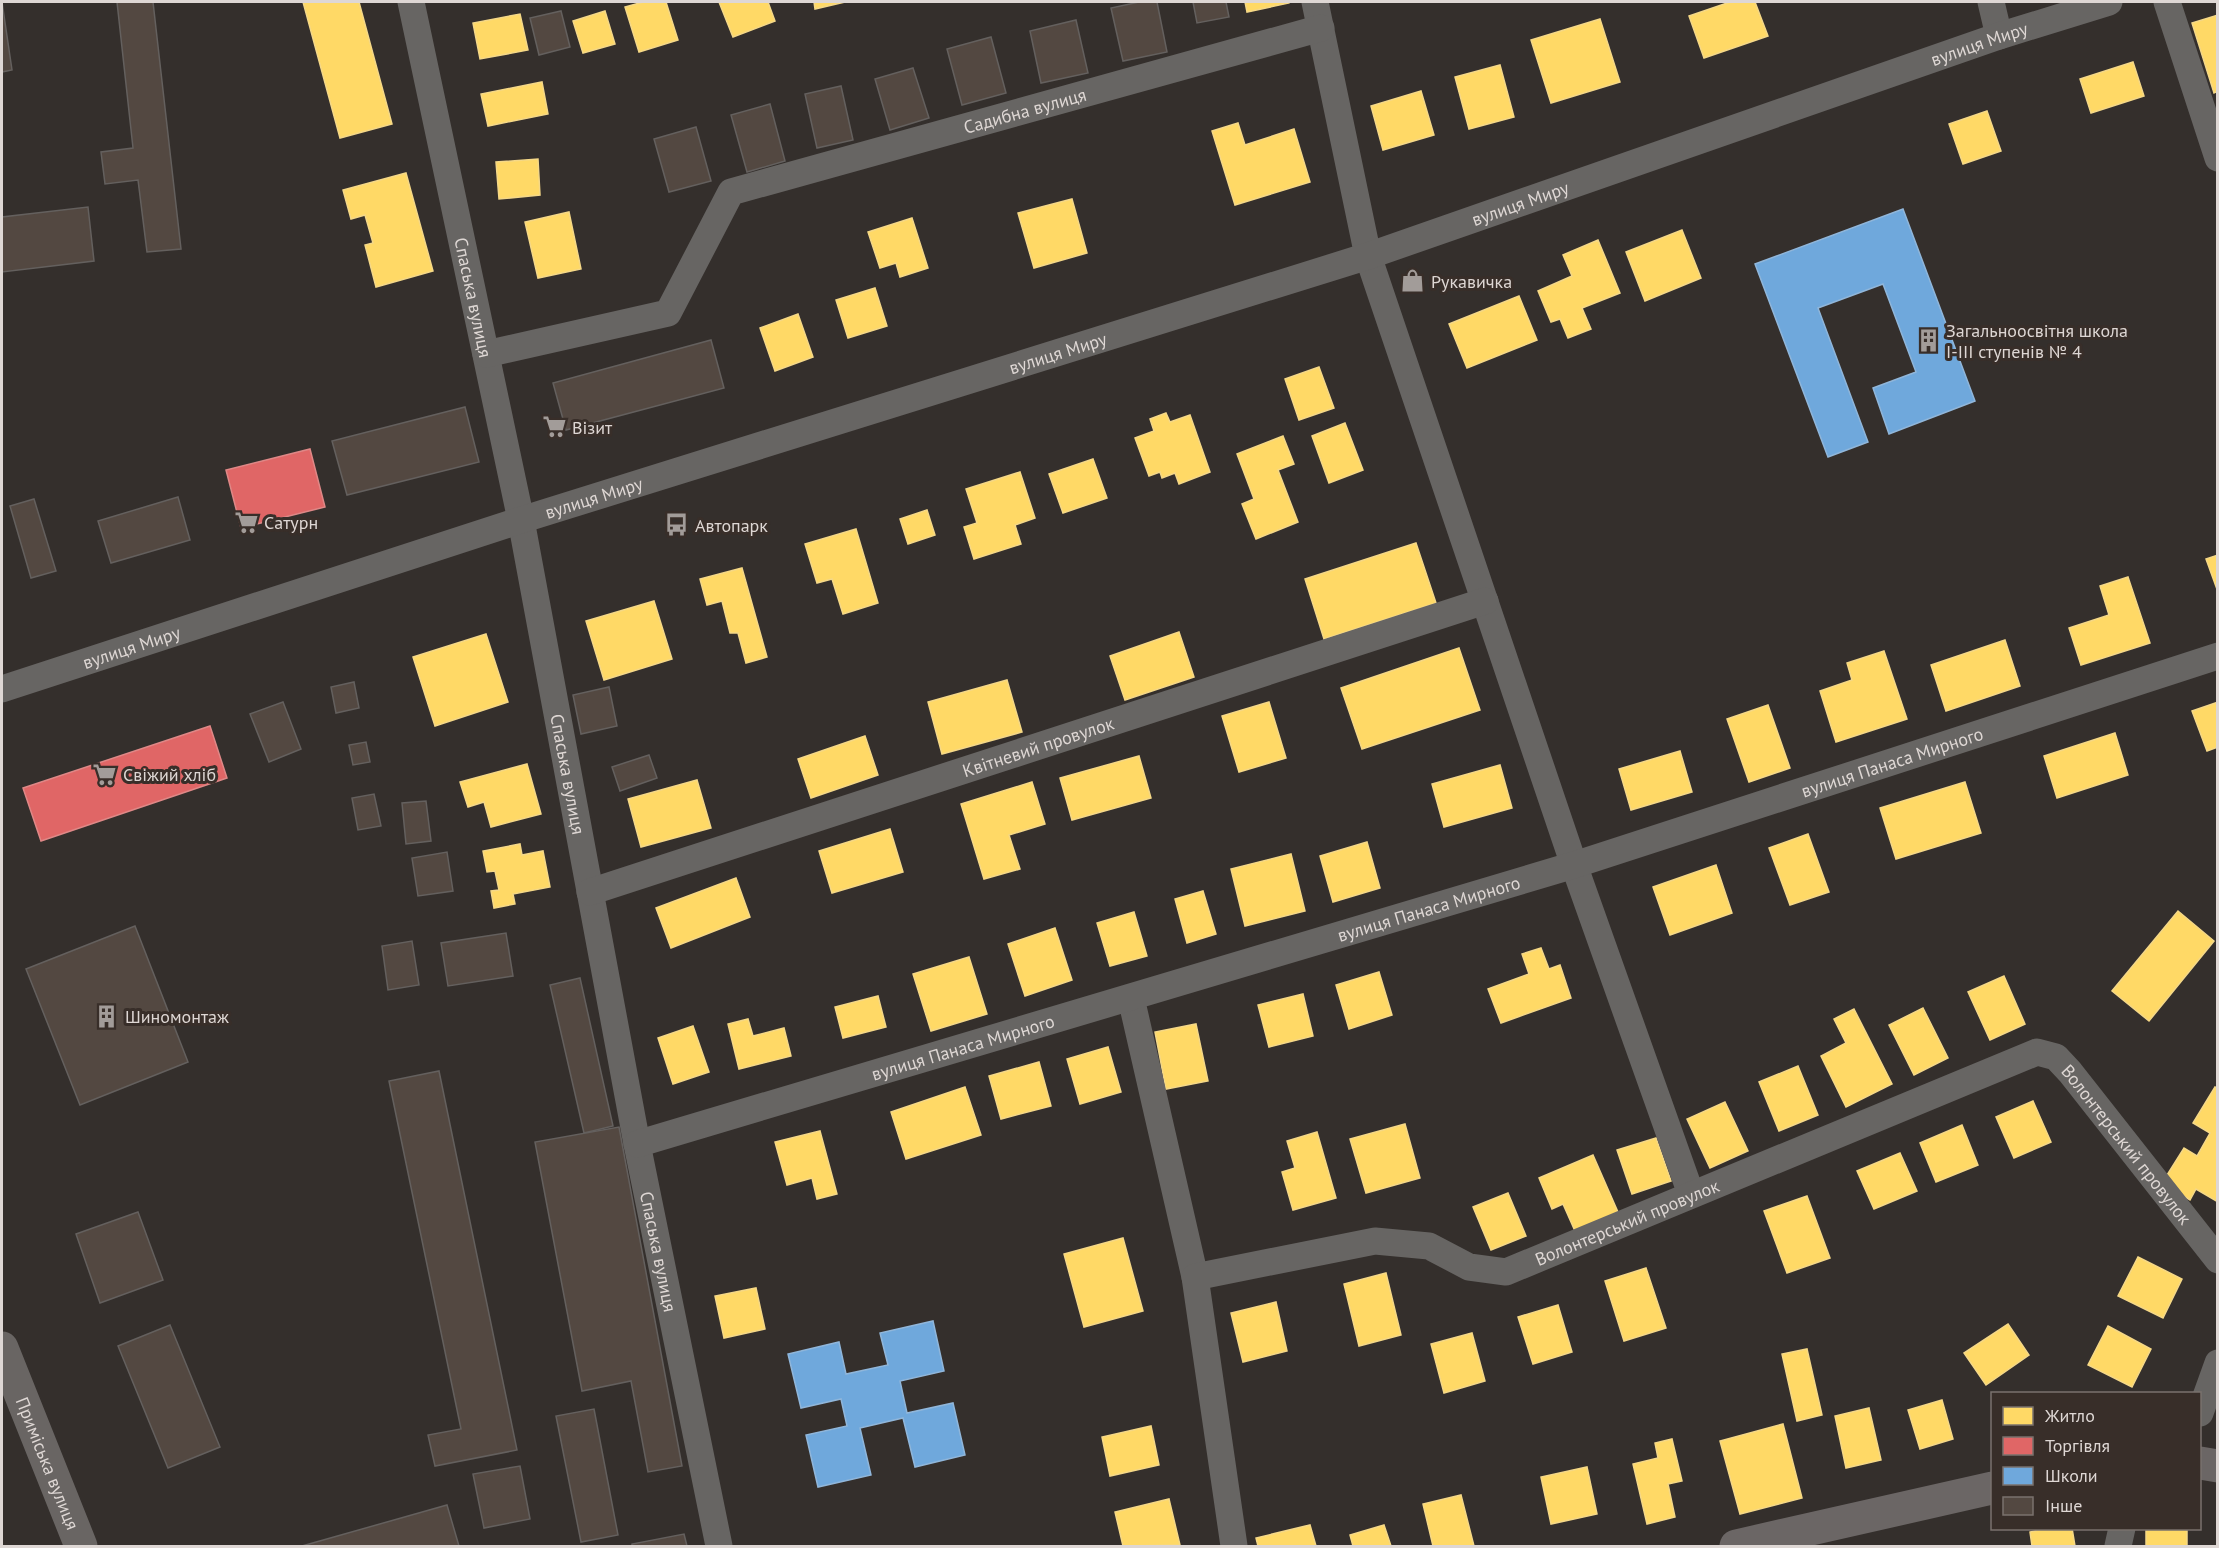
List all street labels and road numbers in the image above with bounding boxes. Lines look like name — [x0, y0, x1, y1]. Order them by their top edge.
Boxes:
street label: вулиця Миру — [1927, 16, 2031, 71]
street label: Садибна вулиця — [961, 82, 1089, 138]
street label: вулиця Миру — [1468, 175, 1572, 231]
street label: Спаська вулиця — [450, 235, 498, 360]
street label: вулиця Миру — [1006, 326, 1110, 379]
street label: вулиця Миру — [542, 471, 646, 523]
street label: вулиця Миру — [80, 620, 184, 674]
street label: Квітневий провулок — [959, 711, 1117, 782]
street label: Спаська вулиця — [546, 712, 591, 836]
street label: вулиця Панаса Мирного — [1798, 722, 1986, 802]
street label: вулиця Панаса Мирного — [1334, 870, 1523, 946]
street label: вулиця Панаса Мирного — [869, 1009, 1057, 1085]
street label: Волонтерський провулок — [2057, 1059, 2197, 1229]
street label: Волонтерський провулок — [1531, 1173, 1723, 1270]
street label: Спаська вулиця — [635, 1189, 682, 1314]
street label: Приміська вулиця — [11, 1393, 85, 1533]

